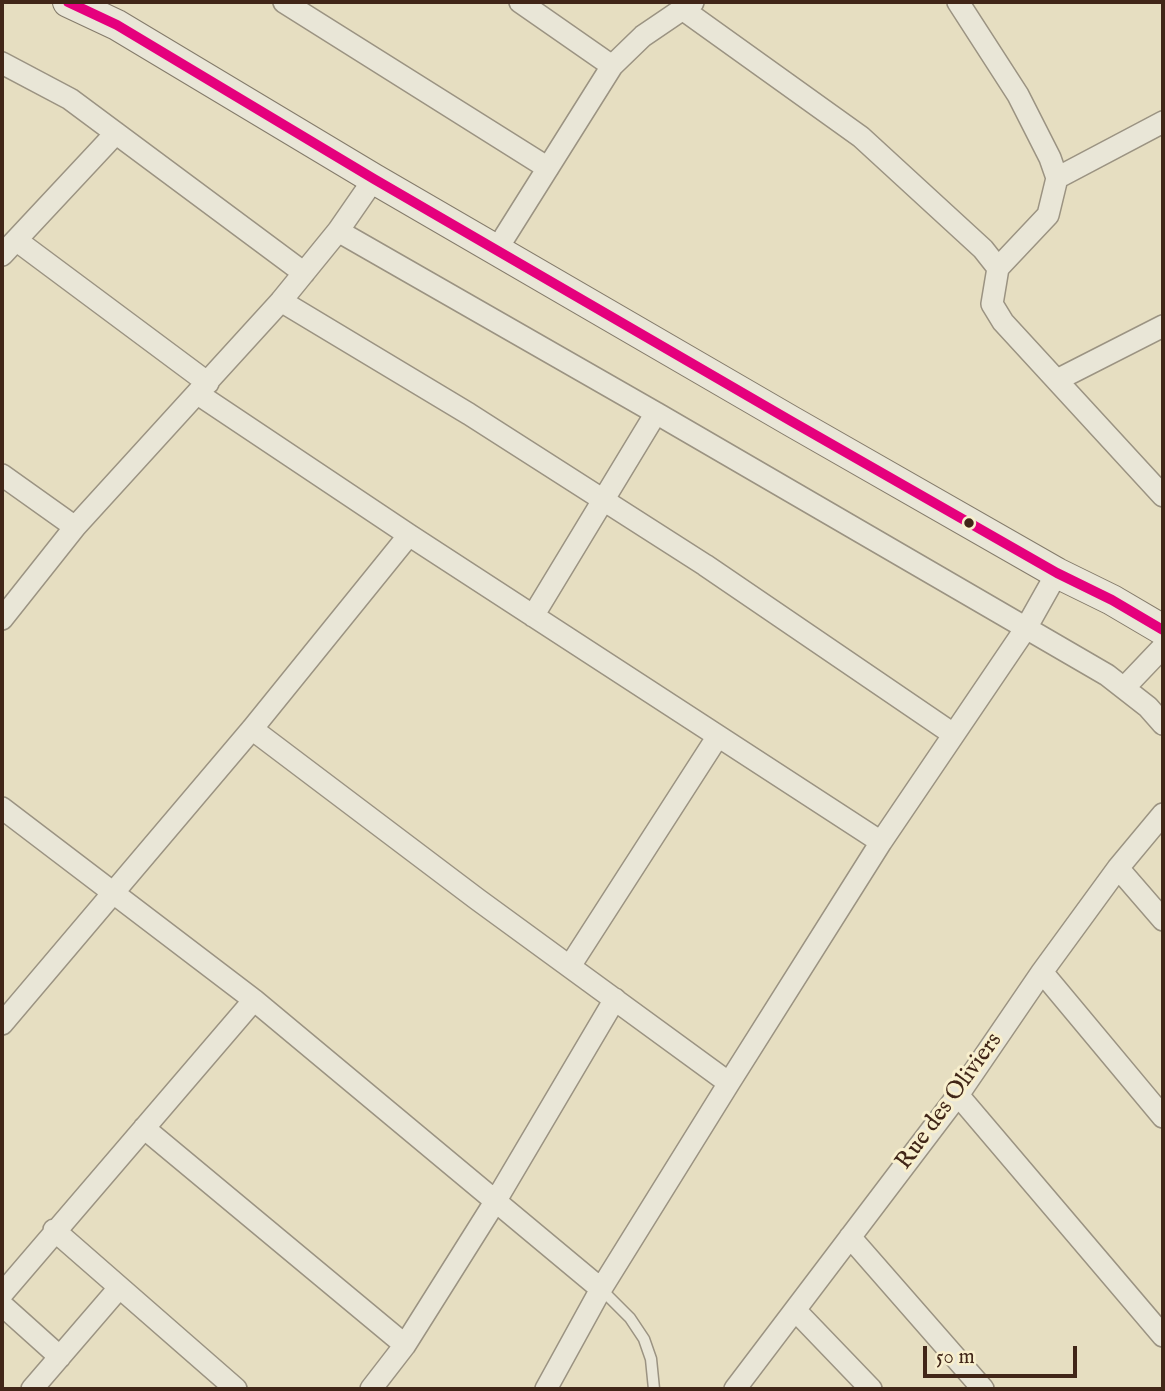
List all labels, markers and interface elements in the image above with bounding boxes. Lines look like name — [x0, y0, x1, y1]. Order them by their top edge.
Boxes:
unlabelled marker — [962, 516, 976, 530]
street label: Rue des Oliviers — [891, 1028, 1009, 1176]
scale bar — [927, 1332, 1081, 1376]
text: 50 m — [936, 1344, 975, 1371]

